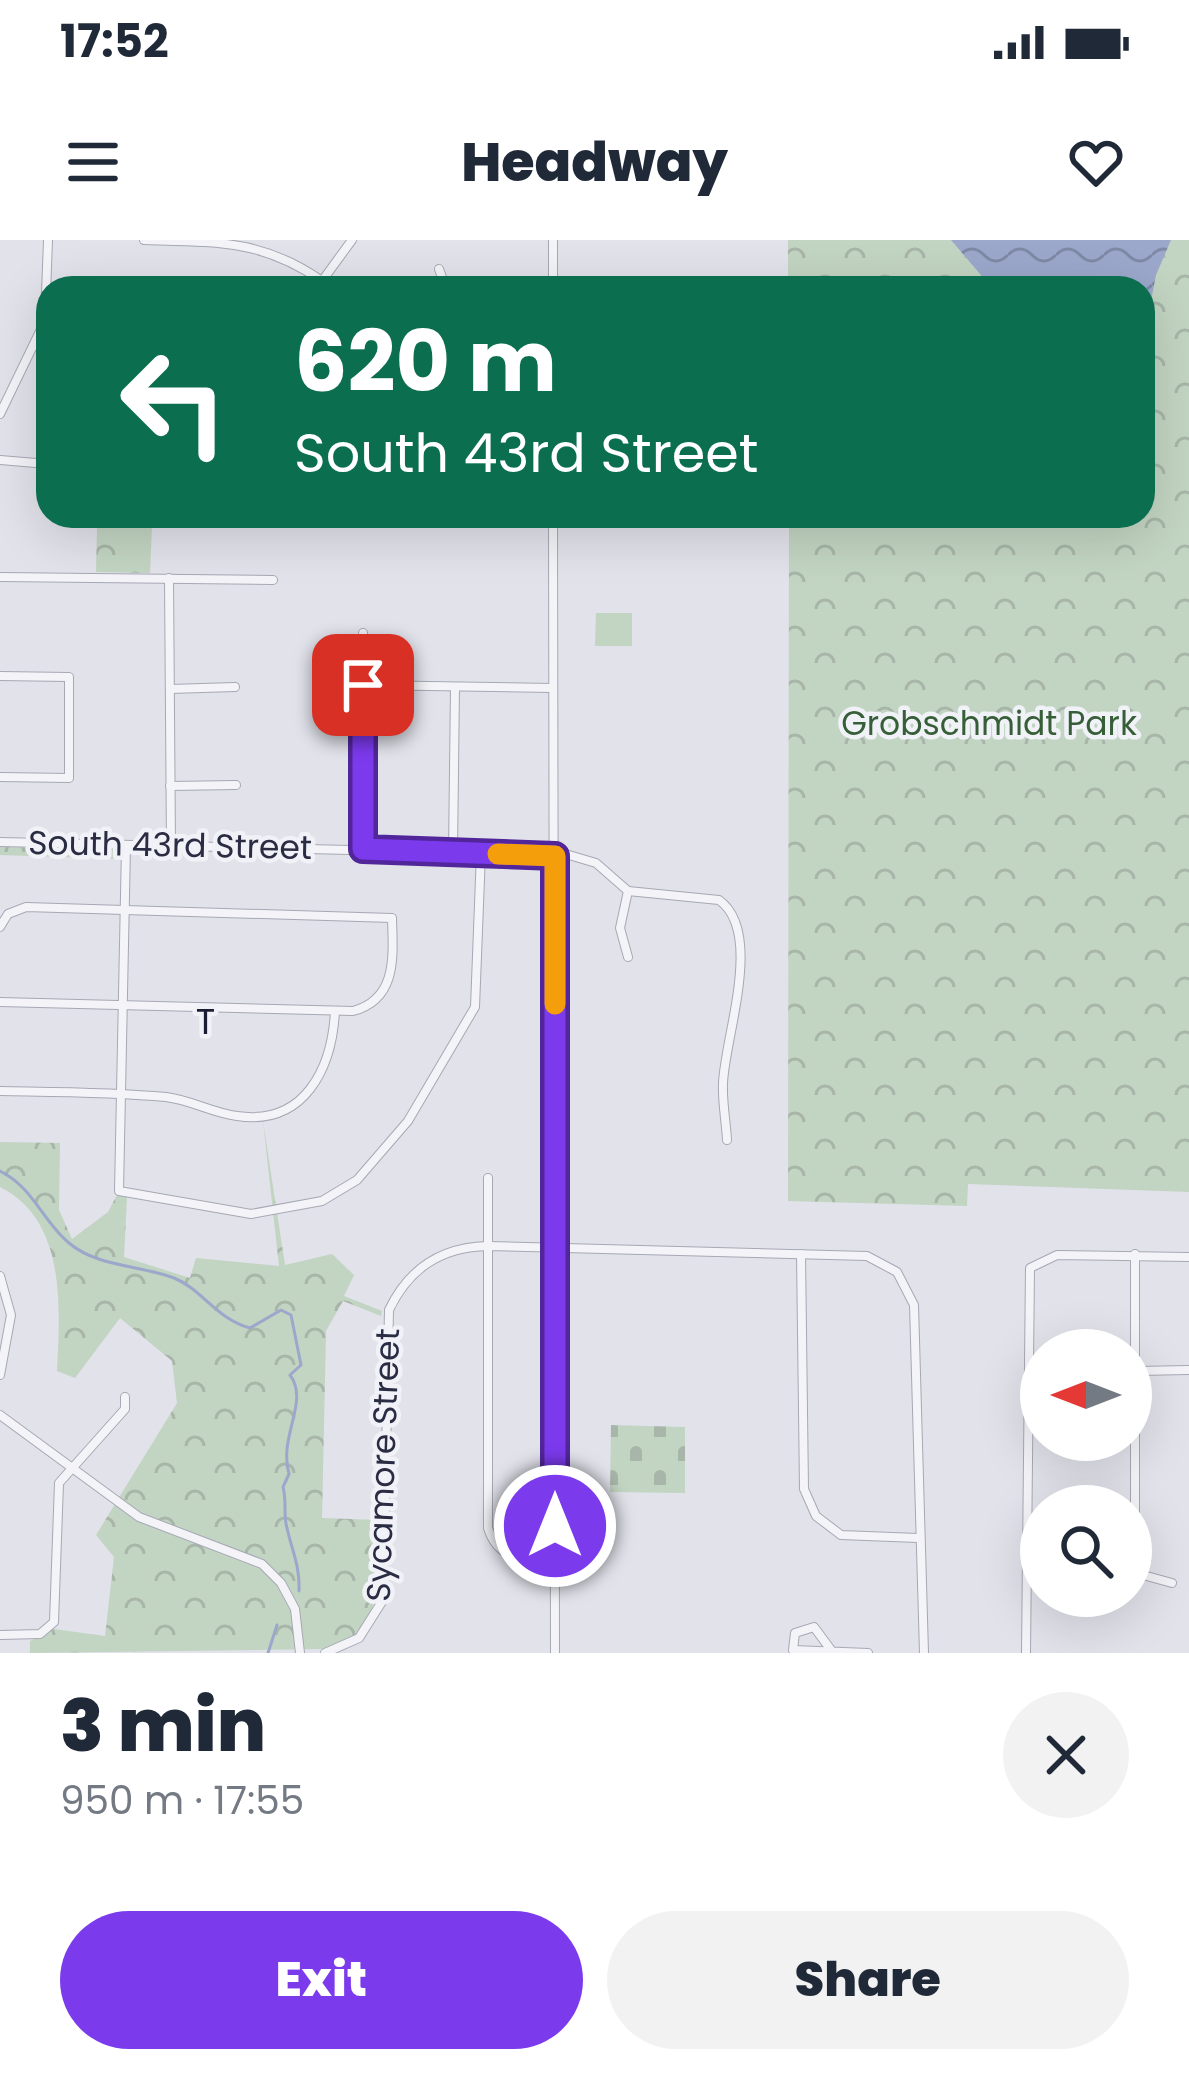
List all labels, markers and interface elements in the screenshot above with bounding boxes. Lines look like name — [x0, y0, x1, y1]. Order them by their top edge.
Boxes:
text: 17:52 — [60, 10, 169, 73]
text: Headway — [461, 124, 728, 200]
icon: menu — [60, 129, 126, 195]
icon: heart — [1063, 129, 1129, 195]
text: 620 m — [294, 303, 557, 420]
icon: left — [96, 324, 252, 480]
text: South 43rd Street — [294, 415, 758, 491]
pin — [312, 634, 414, 736]
icon: arrive — [330, 652, 396, 718]
park label: Grobschmidt Park — [841, 700, 1137, 747]
street label: South 43rd Street — [28, 819, 312, 871]
district label: T — [196, 996, 218, 1047]
street label: Sycamore Street — [355, 1327, 411, 1603]
north arrow — [1020, 1329, 1152, 1461]
map controls — [1020, 1329, 1152, 1617]
position arrow — [492, 1463, 618, 1589]
button: search — [1020, 1485, 1152, 1617]
text: 3 min — [60, 1675, 266, 1776]
button: close — [1003, 1692, 1129, 1818]
text: 950 m · 17:55 — [60, 1773, 304, 1828]
button: Exit — [60, 1911, 583, 2049]
button: Share — [607, 1911, 1129, 2049]

